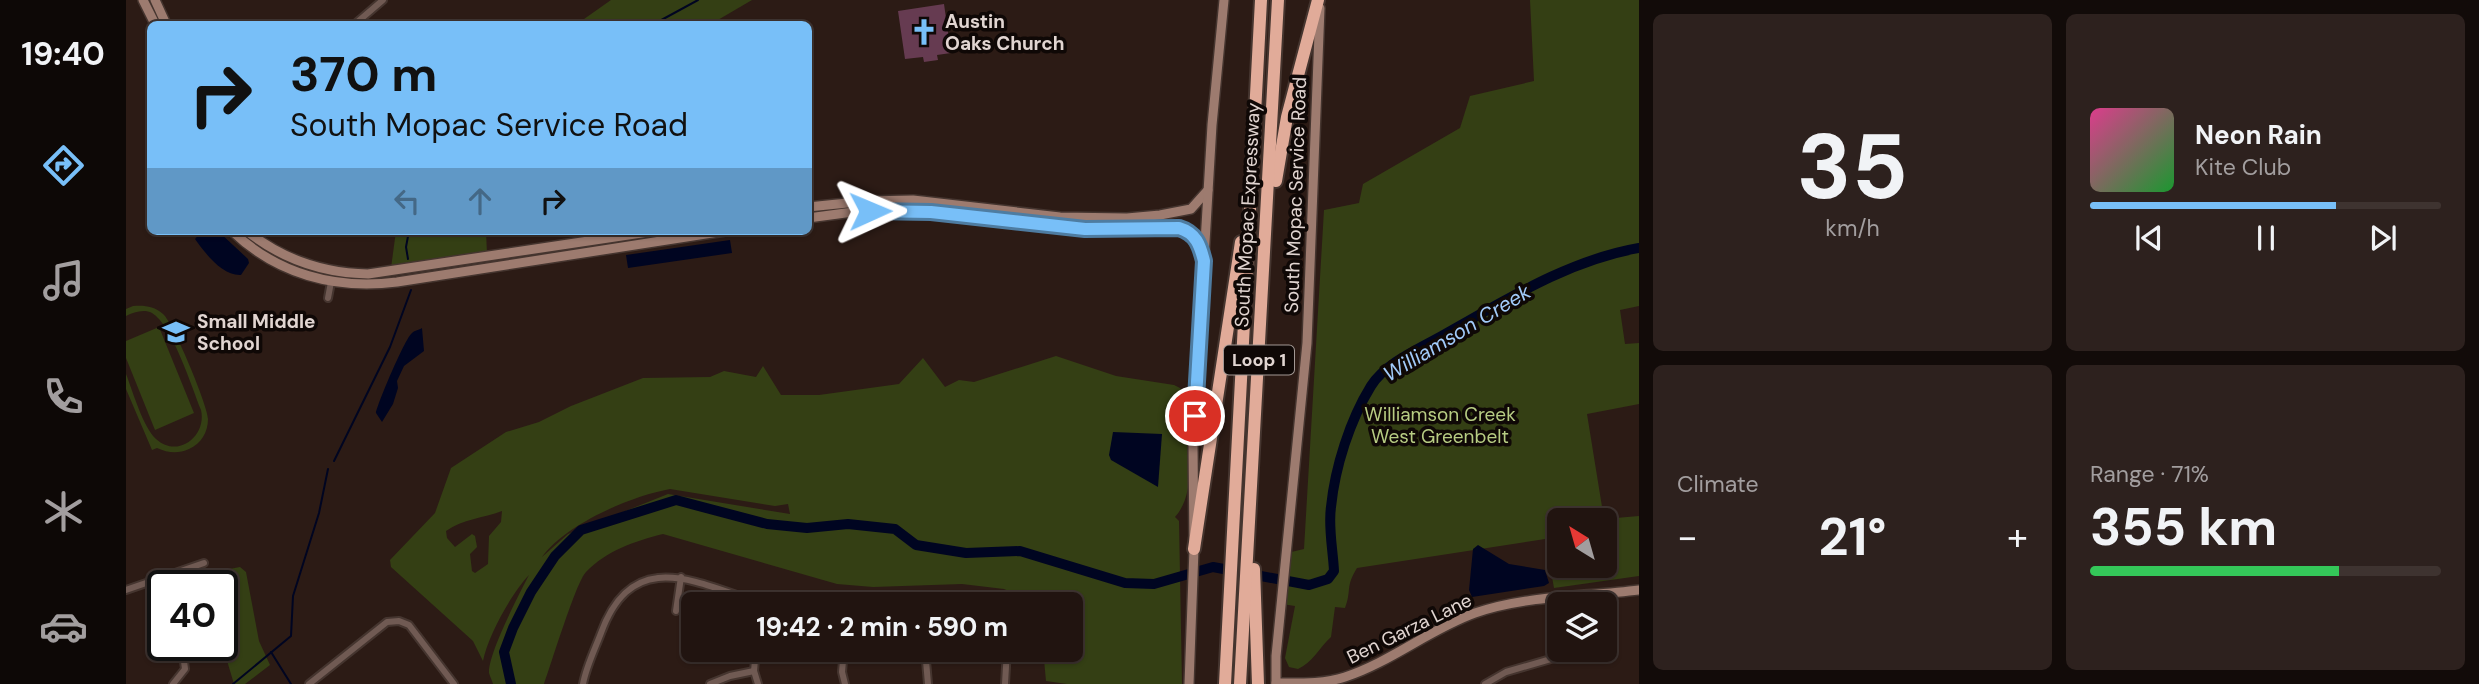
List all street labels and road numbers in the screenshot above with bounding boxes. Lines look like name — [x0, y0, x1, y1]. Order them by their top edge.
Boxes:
street label: South Mopac Service Road — [1279, 76, 1312, 314]
street label: South Mopac Expressway — [1229, 102, 1266, 328]
road number: Loop 1 — [1224, 346, 1294, 374]
street label: Ben Garza Lane — [1343, 587, 1476, 670]

